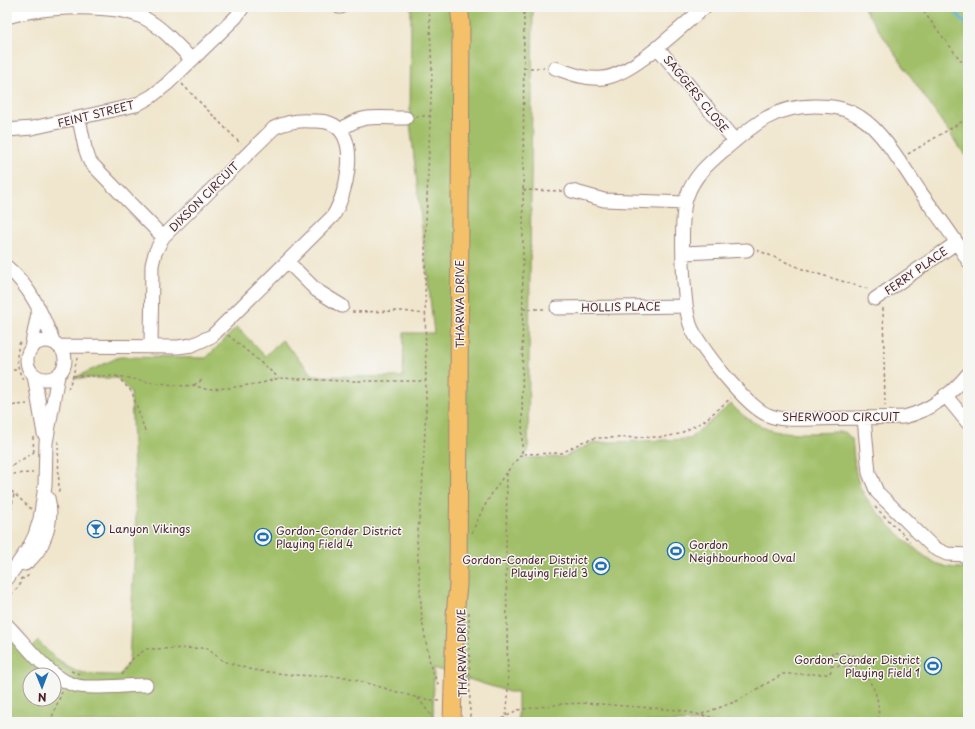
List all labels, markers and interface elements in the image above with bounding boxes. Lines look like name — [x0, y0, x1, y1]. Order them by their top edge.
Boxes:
street label: SAGGERS CLOSE — [660, 51, 733, 136]
street label: FEINT STREET — [56, 96, 137, 131]
street label: DIXSON CIRCUIT — [165, 158, 243, 235]
street label: FERRY PLACE — [880, 242, 951, 299]
street label: THARWA DRIVE — [451, 260, 468, 348]
street label: HOLLIS PLACE — [581, 297, 661, 316]
street label: SHERWOOD CIRCUIT — [782, 408, 900, 425]
bar icon: Lanyon Vikings — [86, 519, 106, 539]
place label: Lanyon Vikings — [109, 520, 190, 537]
place label: Gordon-Conder District Playing Field 4 — [276, 522, 402, 552]
sports icon: Gordon-Conder District Playing Field 4 — [253, 527, 273, 547]
place label: Gordon Neighbourhood Oval — [689, 536, 796, 566]
sports icon: Gordon Neighbourhood Oval — [666, 541, 686, 561]
place label: Gordon-Conder District Playing Field 3 — [462, 551, 589, 581]
sports icon: Gordon-Conder District Playing Field 3 — [591, 556, 611, 576]
street label: THARWA DRIVE — [452, 609, 471, 697]
place label: Gordon-Conder District Playing Field 1 — [794, 651, 921, 681]
sports icon: Gordon-Conder District Playing Field 1 — [923, 656, 943, 676]
north arrow — [22, 667, 62, 707]
text: N — [37, 689, 47, 706]

